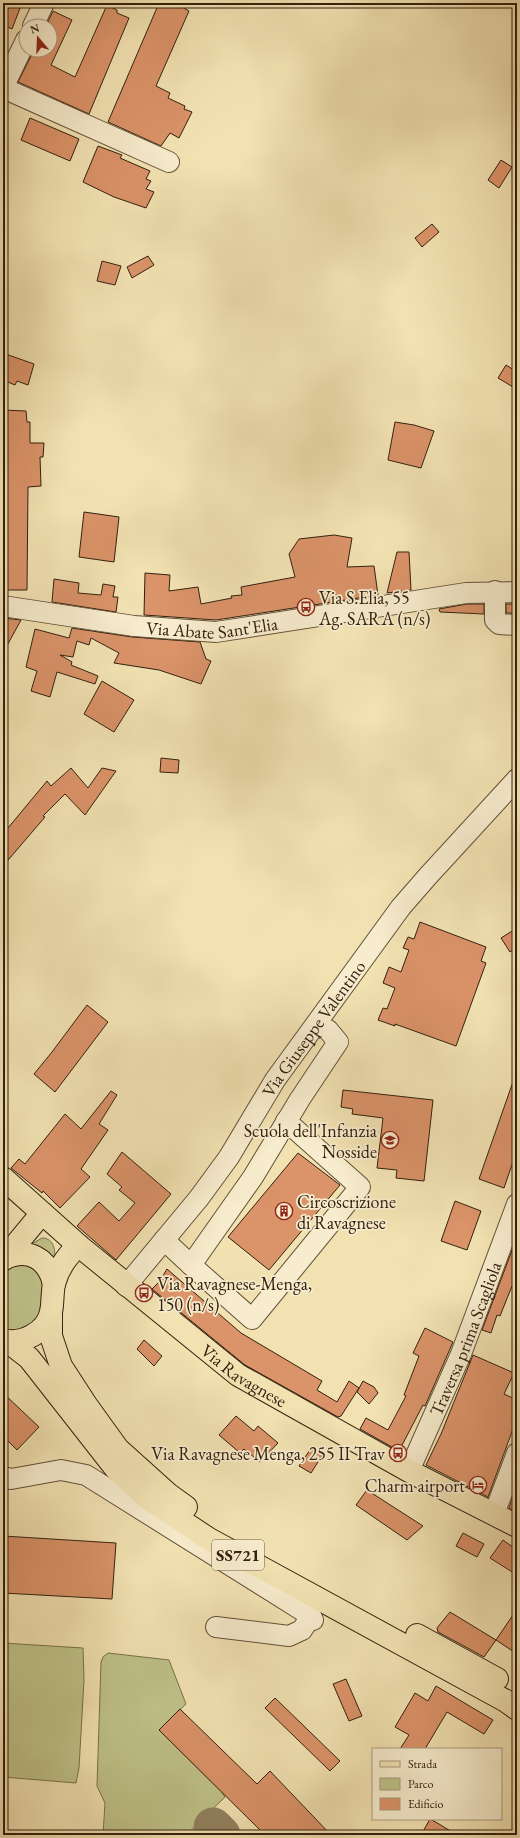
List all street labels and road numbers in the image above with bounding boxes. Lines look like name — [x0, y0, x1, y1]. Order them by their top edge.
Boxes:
street label: Via Abate Sant'Elia — [145, 611, 280, 644]
street label: Via Giuseppe Valentino — [256, 955, 370, 1101]
street label: Traversa prima Scagliola — [424, 1257, 506, 1419]
street label: Via Ravagnese — [197, 1338, 291, 1412]
road number: SS721 — [212, 1540, 264, 1570]

